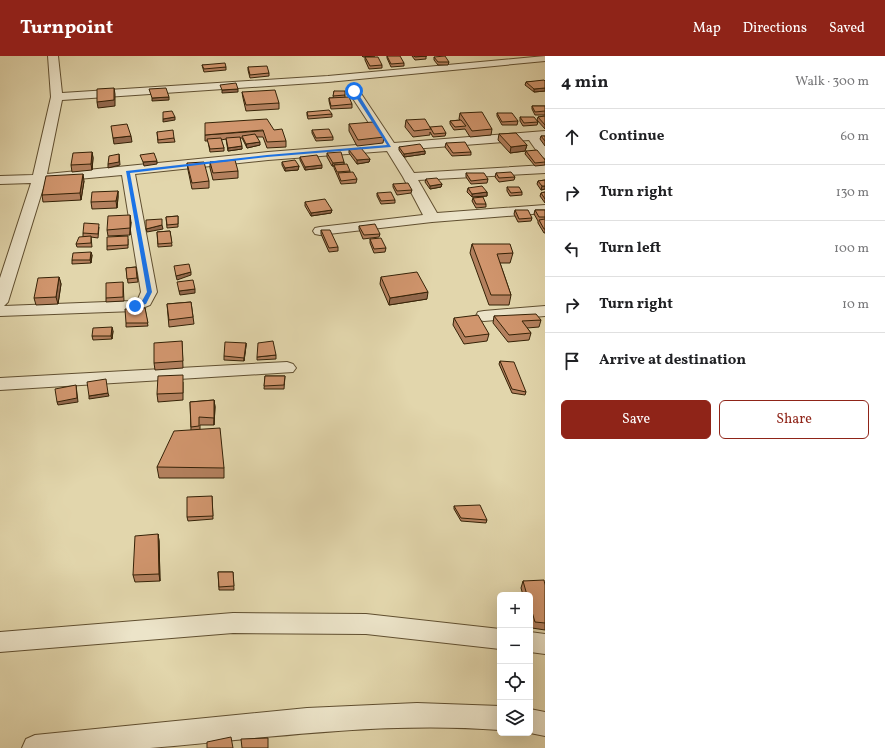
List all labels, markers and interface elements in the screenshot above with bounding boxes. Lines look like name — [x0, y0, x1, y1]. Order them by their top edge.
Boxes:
text: Turnpoint — [20, 15, 113, 41]
text: Map — [693, 19, 721, 38]
text: Directions — [743, 19, 807, 38]
text: Saved — [829, 19, 865, 38]
text: 4 min — [561, 71, 608, 94]
text: Walk · 300 m — [795, 73, 869, 91]
route start — [345, 82, 363, 100]
icon: ahead — [561, 126, 583, 148]
text: Continue — [599, 126, 664, 147]
text: 60 m — [841, 128, 869, 146]
icon: right — [561, 182, 583, 204]
text: Turn right — [599, 182, 673, 203]
text: 130 m — [836, 184, 869, 202]
icon: left — [561, 238, 583, 260]
text: Turn left — [599, 238, 661, 259]
text: 100 m — [834, 240, 869, 258]
icon: right — [561, 294, 583, 316]
text: Turn right — [599, 294, 673, 315]
text: 10 m — [842, 296, 869, 314]
route end — [126, 297, 144, 315]
icon: arrive — [561, 350, 583, 372]
text: Arrive at destination — [599, 350, 746, 371]
button: Save — [561, 400, 711, 439]
button: Share — [719, 400, 869, 439]
map controls — [497, 592, 533, 736]
button: + — [497, 592, 533, 628]
button: − — [497, 628, 533, 664]
button: locate — [497, 664, 533, 700]
button: layers — [497, 700, 533, 736]

